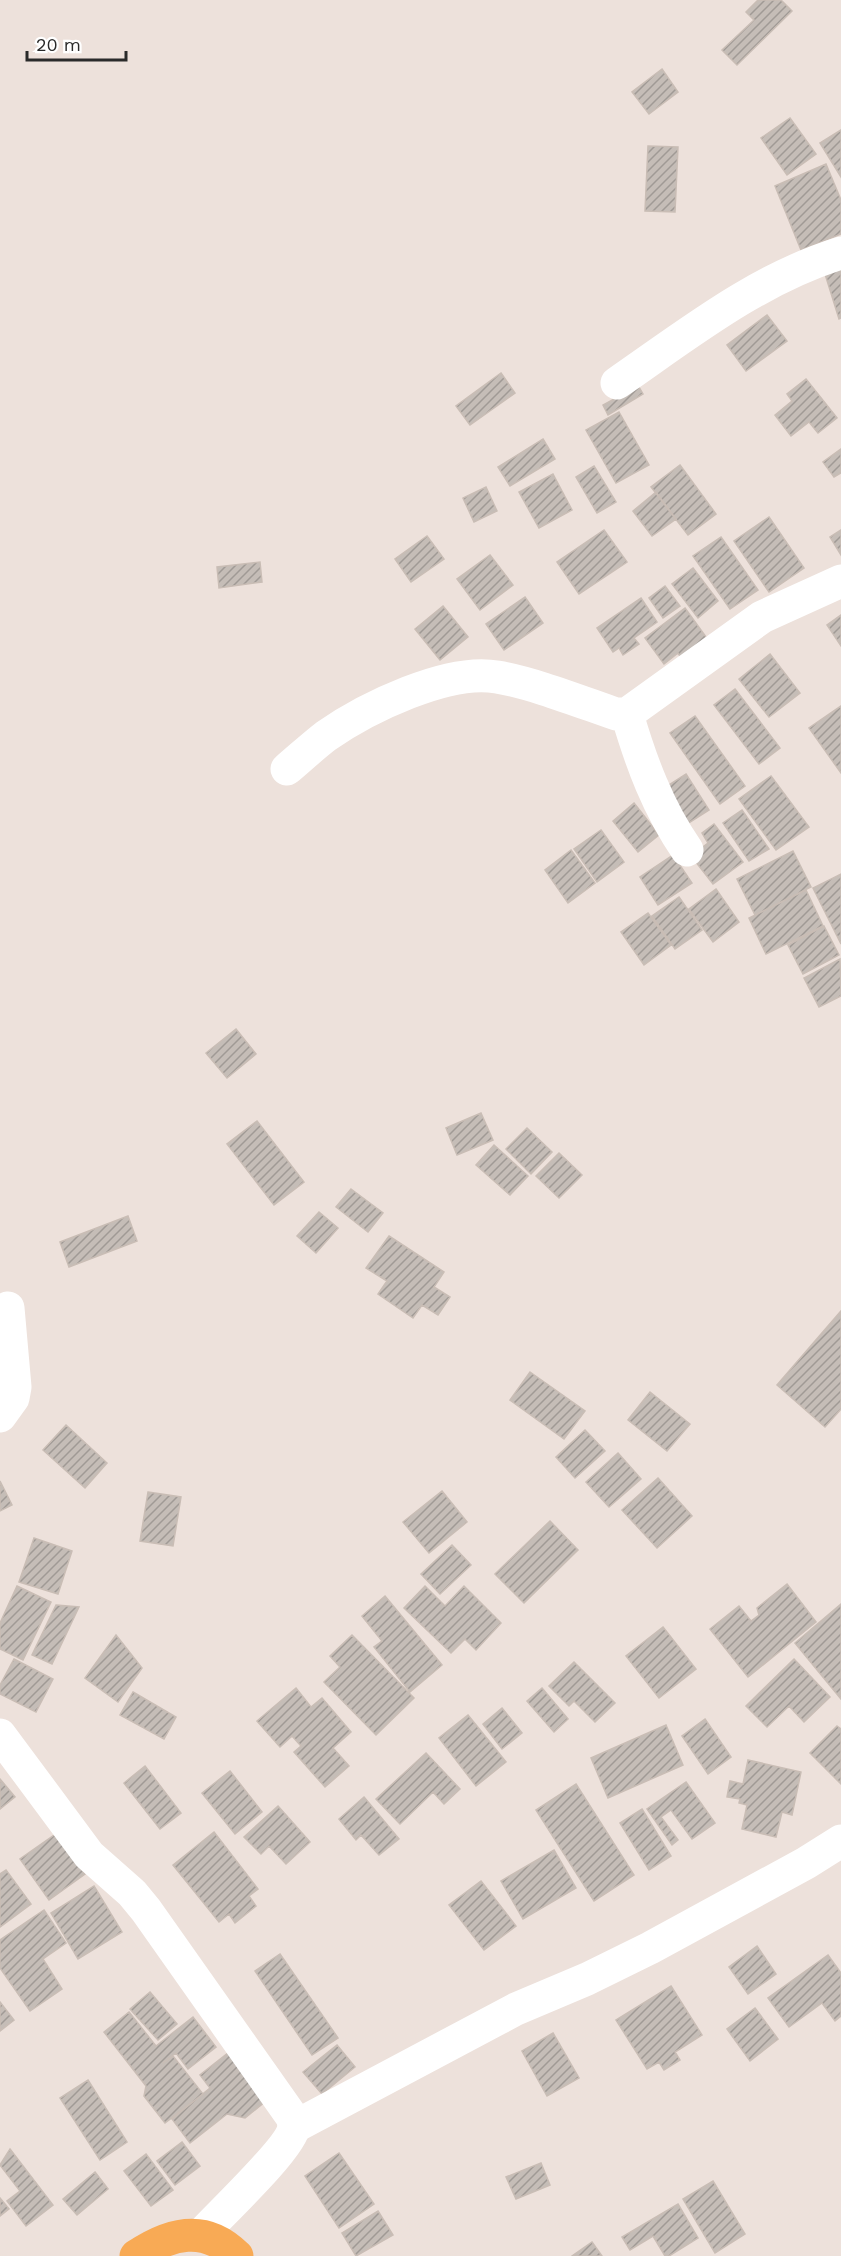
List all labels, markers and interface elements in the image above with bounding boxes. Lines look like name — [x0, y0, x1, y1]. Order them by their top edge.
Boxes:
scale bar — [27, 24, 126, 62]
text: 20 m — [36, 34, 81, 55]

